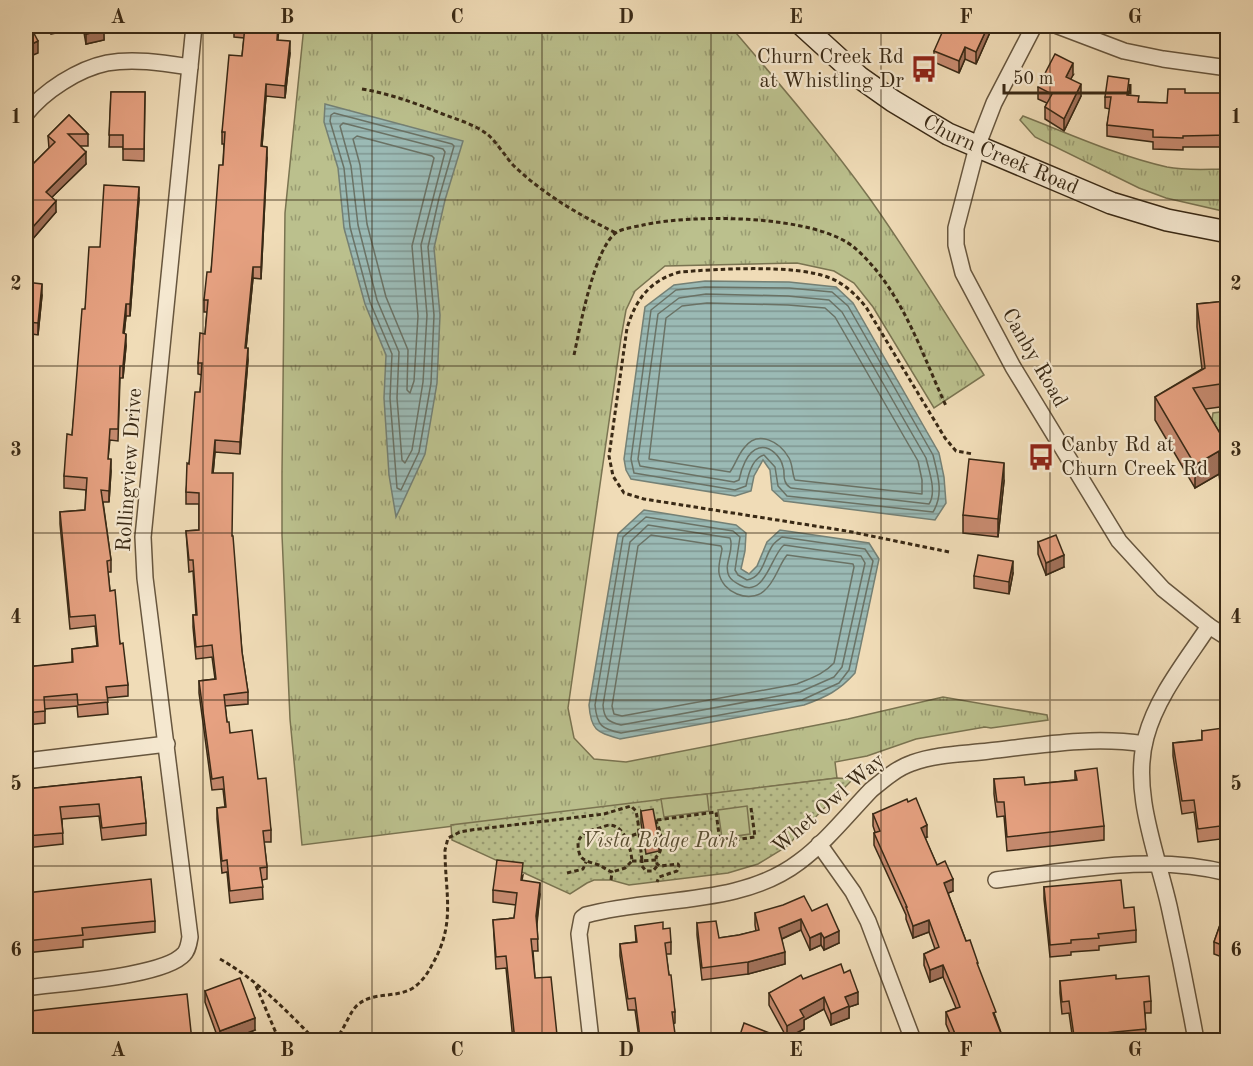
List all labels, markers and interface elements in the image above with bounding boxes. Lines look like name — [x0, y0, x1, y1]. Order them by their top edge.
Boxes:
text: A — [110, 8, 126, 28]
text: B — [280, 8, 294, 28]
text: C — [450, 8, 464, 28]
text: D — [618, 8, 634, 28]
text: E — [789, 8, 803, 28]
text: F — [959, 8, 973, 28]
text: G — [1128, 8, 1142, 28]
place label: Churn Creek Rd at Whistling Dr — [757, 47, 904, 92]
bus stop icon: Churn Creek Rd at Whistling Dr — [909, 54, 939, 84]
scale bar — [1004, 57, 1130, 95]
text: 50 m — [1013, 70, 1053, 88]
text: 1 — [10, 108, 22, 128]
text: 1 — [1230, 108, 1242, 128]
street label: Churn Creek Road — [919, 111, 1082, 199]
text: 2 — [10, 275, 22, 295]
text: 2 — [1230, 275, 1242, 295]
street label: Canby Road — [997, 305, 1071, 411]
street label: Rollingview Drive — [114, 387, 146, 553]
place label: Canby Rd at Churn Creek Rd — [1061, 435, 1208, 480]
text: 3 — [10, 441, 22, 461]
text: 3 — [1230, 441, 1242, 461]
bus stop icon: Canby Rd at Churn Creek Rd — [1026, 442, 1056, 472]
text: 4 — [10, 608, 22, 628]
text: 4 — [1230, 608, 1242, 628]
street label: Whet Owl Way — [769, 750, 889, 858]
text: 5 — [10, 774, 22, 795]
text: 5 — [1230, 774, 1242, 795]
park label: Vista Ridge Park — [582, 831, 738, 852]
text: 6 — [10, 941, 22, 961]
text: 6 — [1230, 941, 1242, 961]
text: A — [110, 1041, 126, 1061]
text: B — [280, 1041, 294, 1061]
text: C — [450, 1041, 464, 1061]
text: D — [618, 1041, 634, 1061]
text: E — [789, 1041, 803, 1061]
text: F — [959, 1041, 973, 1061]
text: G — [1128, 1041, 1142, 1061]

